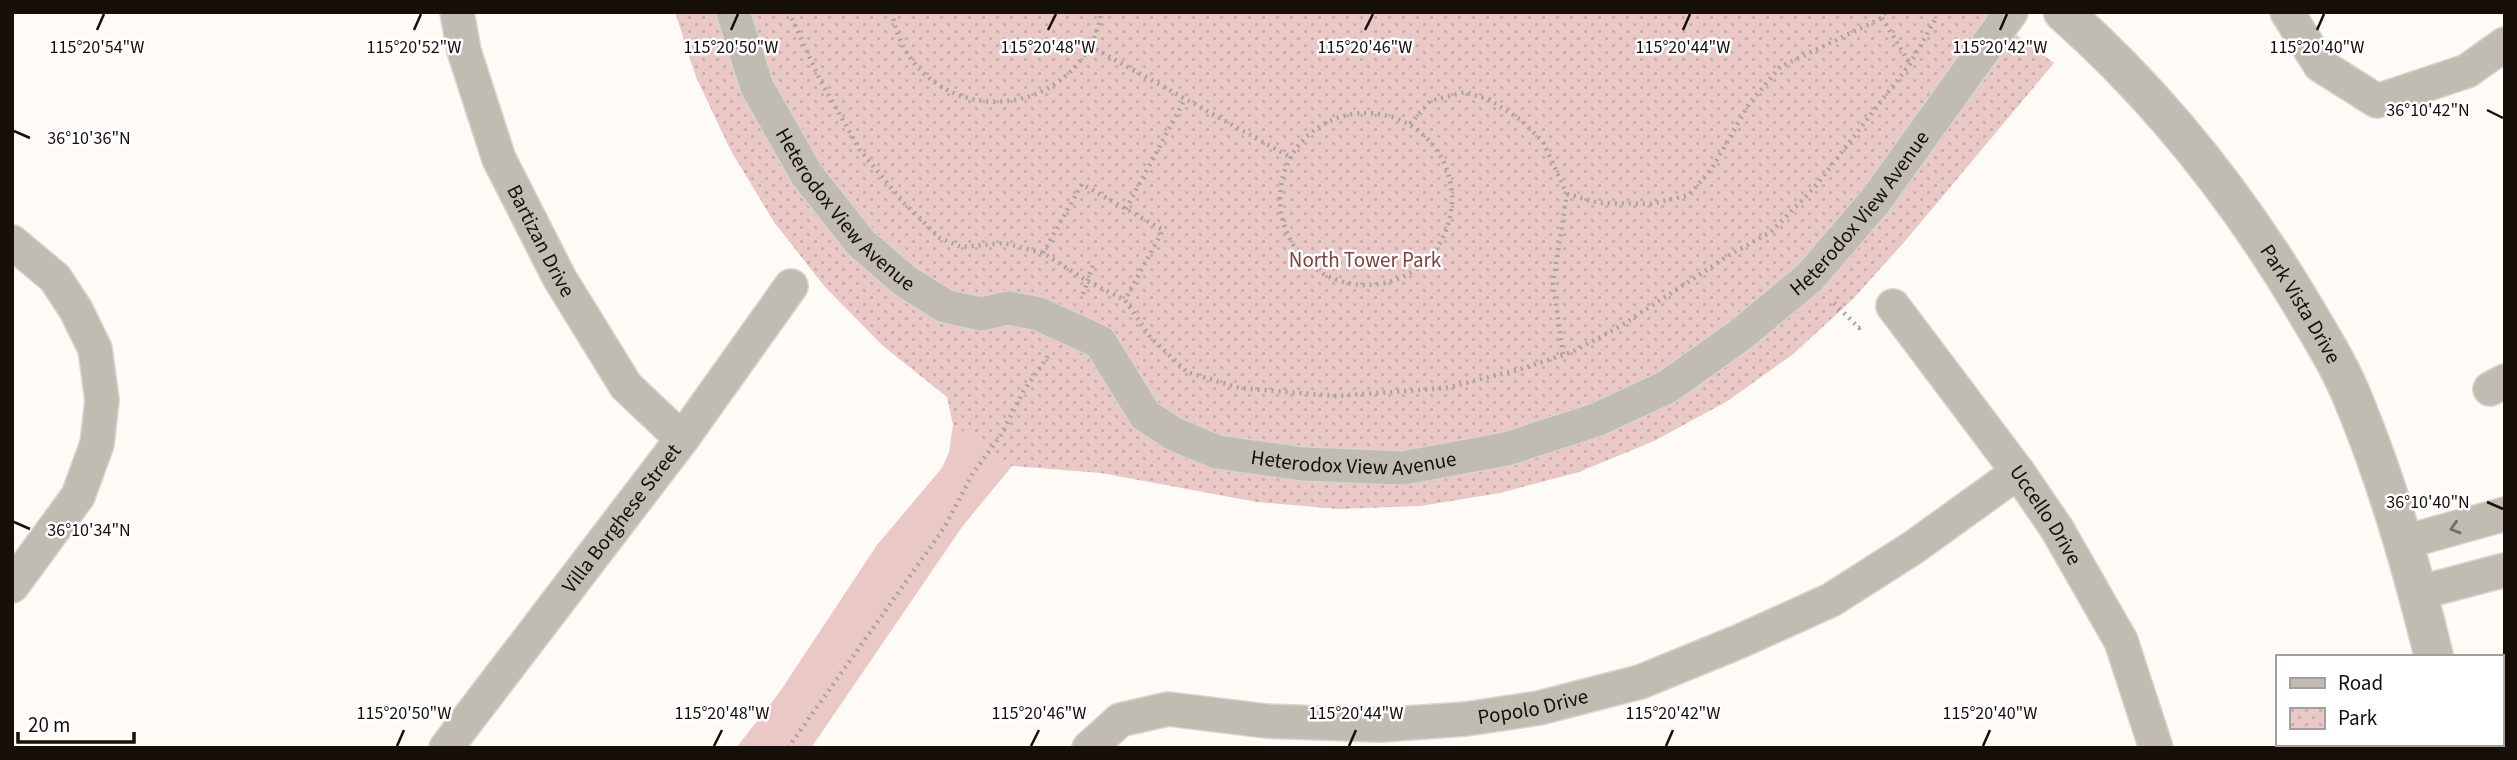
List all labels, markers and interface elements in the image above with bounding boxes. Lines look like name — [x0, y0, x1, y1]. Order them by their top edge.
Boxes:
text: 115°20'54"W — [50, 35, 144, 60]
text: 115°20'52"W — [367, 35, 461, 60]
text: 115°20'50"W — [684, 35, 778, 60]
text: 115°20'48"W — [1001, 35, 1095, 60]
text: 115°20'46"W — [1318, 35, 1412, 60]
text: 115°20'44"W — [1636, 35, 1730, 60]
text: 115°20'42"W — [1953, 35, 2047, 60]
text: 115°20'40"W — [2270, 35, 2364, 60]
text: 36°10'42"N — [2386, 98, 2470, 123]
street label: Heterodox View Avenue — [768, 122, 921, 299]
street label: Heterodox View Avenue — [1783, 124, 1936, 303]
text: 36°10'36"N — [47, 126, 131, 151]
street label: Bartizan Drive — [499, 179, 583, 303]
street label: Park Vista Drive — [2253, 238, 2349, 369]
park label: North Tower Park — [1289, 245, 1442, 275]
street label: Villa Borghese Street — [555, 437, 688, 599]
street label: Heterodox View Avenue — [1249, 442, 1459, 483]
street label: Uccello Drive — [2002, 459, 2089, 570]
text: 36°10'40"N — [2386, 490, 2470, 515]
text: 36°10'34"N — [47, 518, 131, 543]
one-way arrow — [2449, 520, 2461, 535]
legend — [2276, 655, 2503, 746]
text: Road — [2338, 668, 2383, 698]
street label: Popolo Drive — [1475, 681, 1591, 732]
scale bar — [18, 700, 133, 744]
text: 115°20'50"W — [357, 701, 451, 726]
text: 115°20'48"W — [675, 701, 769, 726]
text: 115°20'46"W — [992, 701, 1086, 726]
text: 115°20'44"W — [1309, 701, 1403, 726]
text: 115°20'42"W — [1626, 701, 1720, 726]
text: 115°20'40"W — [1943, 701, 2037, 726]
text: Park — [2338, 703, 2378, 733]
text: 20 m — [28, 710, 70, 740]

